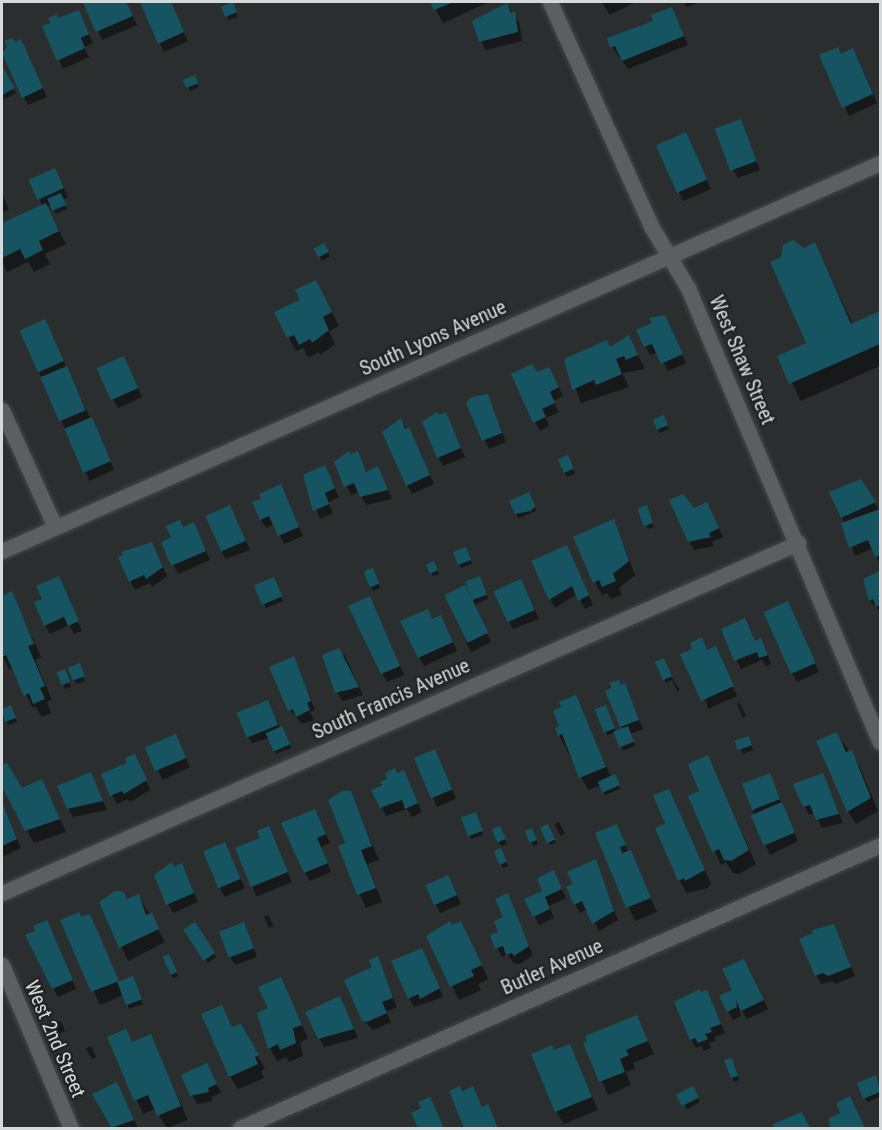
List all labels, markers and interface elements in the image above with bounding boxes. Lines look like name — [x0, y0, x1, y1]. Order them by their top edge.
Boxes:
street label: West Shaw Street — [704, 292, 780, 428]
street label: South Lyons Avenue — [356, 295, 510, 381]
street label: South Francis Avenue — [309, 654, 473, 744]
street label: Butler Avenue — [497, 934, 607, 1000]
street label: West 2nd Street — [20, 977, 90, 1101]

